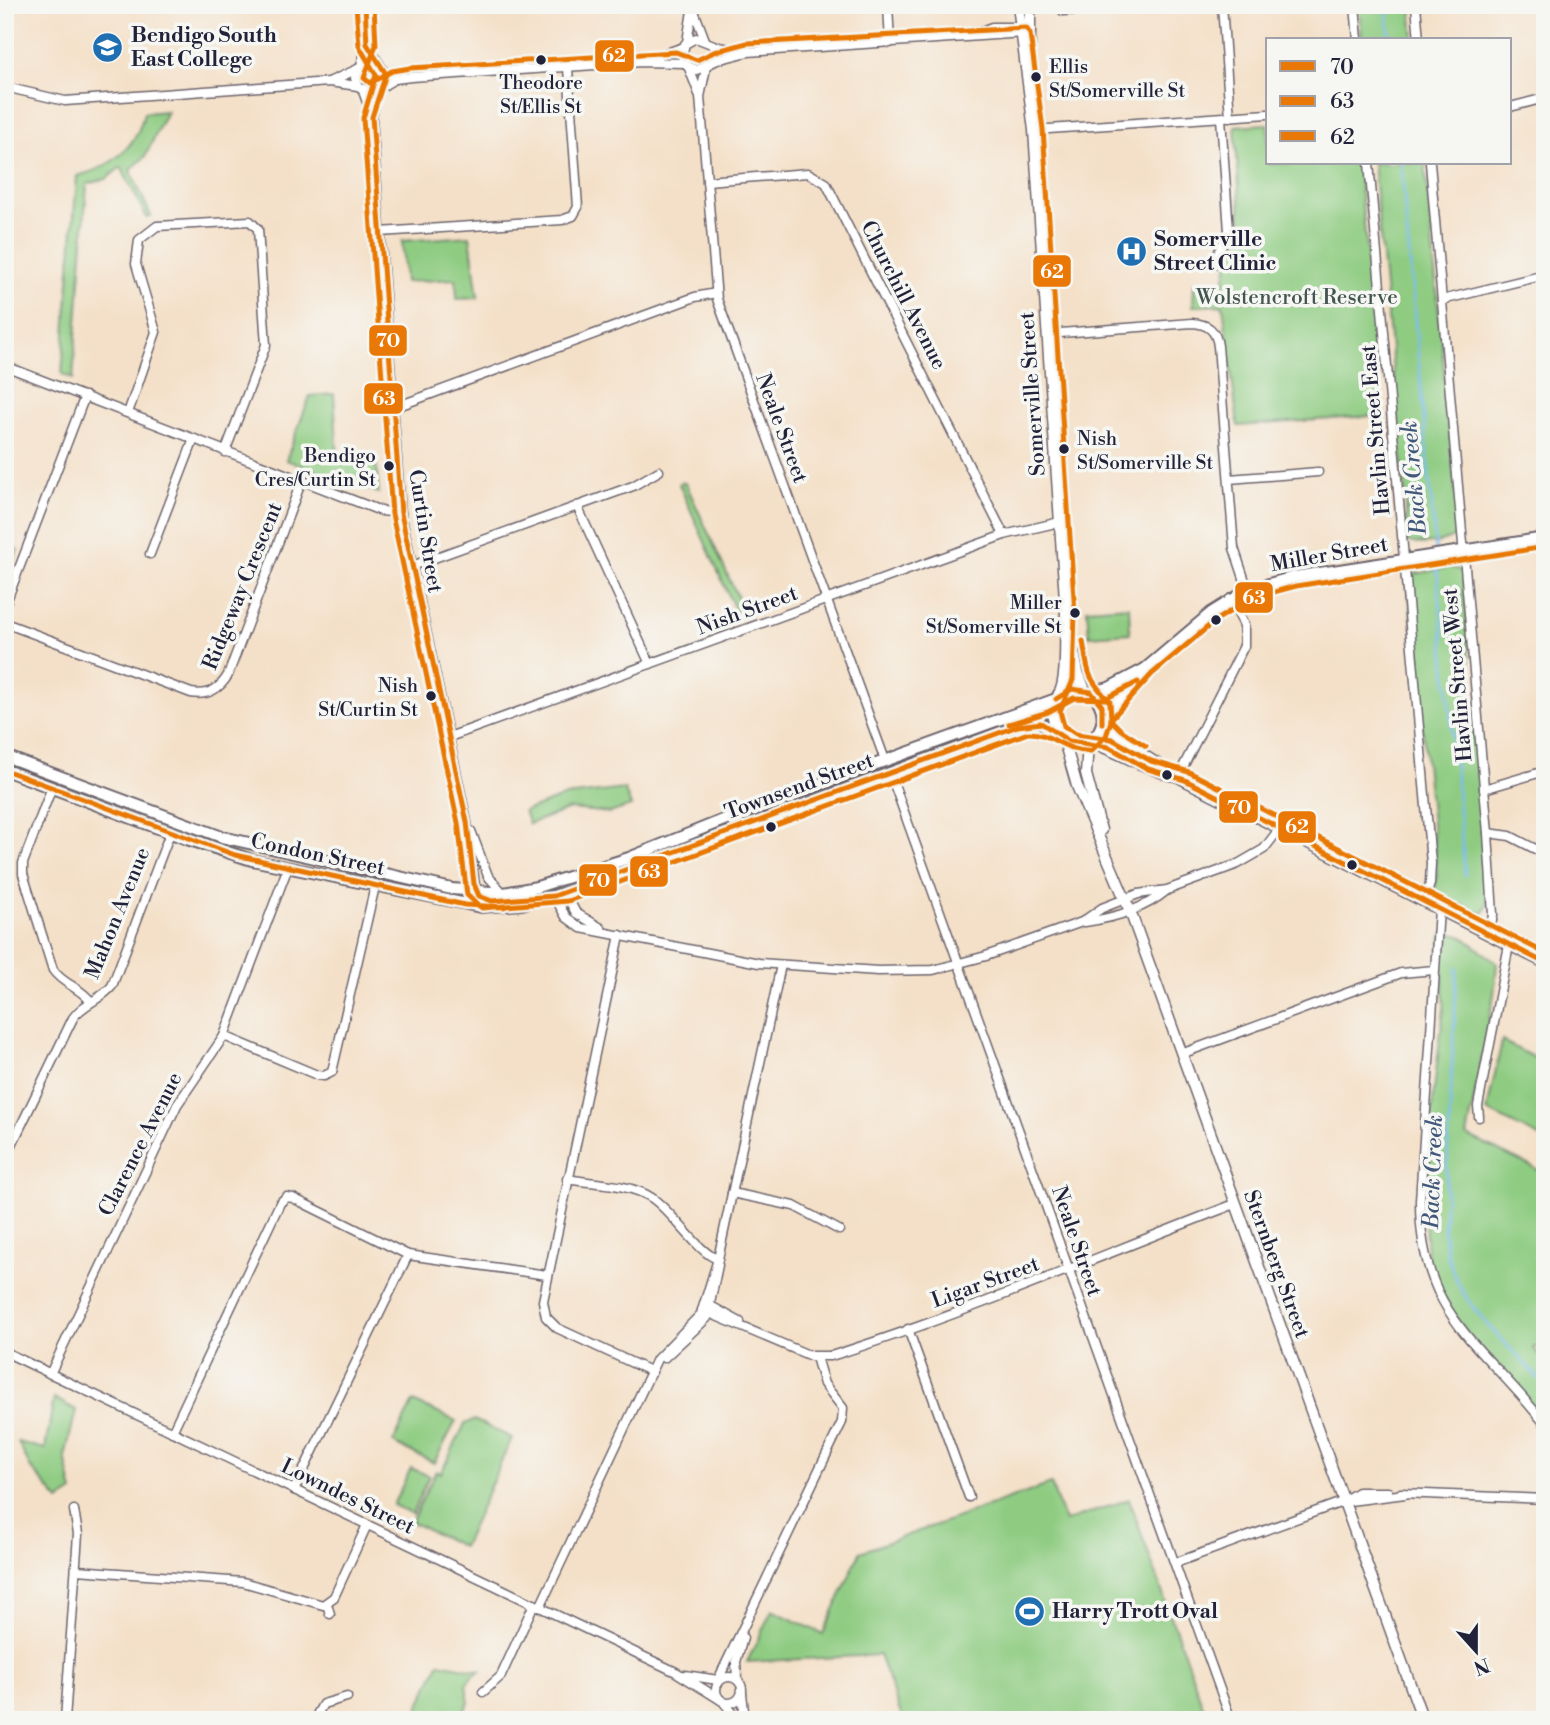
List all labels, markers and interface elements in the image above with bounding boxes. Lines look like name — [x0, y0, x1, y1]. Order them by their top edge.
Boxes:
place label: Bendigo South East College — [131, 23, 277, 73]
school or university icon: Bendigo South East College — [91, 30, 125, 64]
legend — [1266, 38, 1512, 164]
line badge: 62 — [594, 39, 635, 73]
text: 62 — [602, 44, 626, 68]
marker: Theodore St/Ellis St — [534, 53, 548, 67]
place label: Ellis St/Somerville St — [1049, 55, 1185, 103]
text: 70 — [1330, 55, 1354, 81]
marker: Ellis St/Somerville St — [1029, 70, 1043, 84]
place label: Theodore St/Ellis St — [499, 71, 583, 119]
text: 63 — [1330, 89, 1354, 115]
text: 62 — [1330, 125, 1355, 151]
street label: Churchill Avenue — [854, 217, 952, 374]
place label: Somerville Street Clinic — [1154, 227, 1277, 277]
hospital icon: Somerville Street Clinic — [1114, 234, 1148, 268]
line badge: 62 — [1032, 254, 1072, 288]
text: 62 — [1040, 260, 1064, 284]
park label: Wolstencroft Reserve — [1195, 285, 1398, 311]
street label: Somerville Street — [1014, 310, 1052, 477]
line badge: 70 — [368, 324, 408, 357]
text: 70 — [376, 329, 400, 353]
street label: Havlin Street East — [1356, 343, 1396, 516]
street label: Neale Street — [749, 370, 813, 487]
line badge: 63 — [363, 382, 404, 415]
text: 63 — [372, 387, 396, 411]
water label: Back Creek — [1395, 420, 1433, 537]
place label: Nish St/Somerville St — [1077, 427, 1213, 475]
marker: Nish St/Somerville St — [1057, 442, 1071, 456]
place label: Bendigo Cres/Curtin St — [255, 444, 376, 492]
marker: Bendigo Cres/Curtin St — [382, 459, 396, 473]
street label: Curtin Street — [402, 468, 448, 595]
street label: Ridgeway Crescent — [197, 498, 289, 674]
street label: Miller Street — [1268, 532, 1391, 578]
street label: Nish Street — [693, 580, 802, 641]
line badge: 63 — [1234, 581, 1274, 614]
text: 63 — [1242, 586, 1266, 610]
street label: Havlin Street West — [1437, 586, 1479, 763]
place label: Miller St/Somerville St — [926, 591, 1062, 639]
marker: Miller St/Somerville St — [1068, 606, 1082, 620]
unlabelled marker — [1209, 613, 1223, 627]
place label: Nish St/Curtin St — [318, 674, 418, 722]
marker: Nish St/Curtin St — [424, 689, 438, 703]
street label: Townsend Street — [721, 748, 878, 826]
unlabelled marker — [1160, 768, 1174, 782]
line badge: 70 — [1218, 790, 1259, 824]
text: 70 — [1227, 796, 1251, 820]
line badge: 62 — [1277, 810, 1317, 844]
text: 62 — [1285, 815, 1309, 839]
unlabelled marker — [764, 820, 778, 834]
street label: Condon Street — [248, 828, 388, 882]
street label: Mahon Avenue — [80, 844, 156, 983]
line badge: 63 — [629, 855, 669, 888]
unlabelled marker — [1345, 858, 1359, 872]
text: 63 — [637, 860, 661, 884]
line badge: 70 — [578, 863, 618, 897]
text: 70 — [586, 869, 610, 893]
street label: Clarence Avenue — [93, 1068, 188, 1221]
water label: Back Creek — [1417, 1114, 1449, 1231]
street label: Neale Street — [1045, 1183, 1107, 1300]
street label: Sternberg Street — [1237, 1187, 1315, 1342]
street label: Ligar Street — [928, 1251, 1043, 1314]
street label: Lowndes Street — [277, 1453, 419, 1541]
sports icon: Harry Trott Oval — [1012, 1594, 1046, 1628]
place label: Harry Trott Oval — [1052, 1599, 1218, 1625]
north arrow — [1442, 1616, 1512, 1686]
text: N — [1470, 1652, 1493, 1680]

